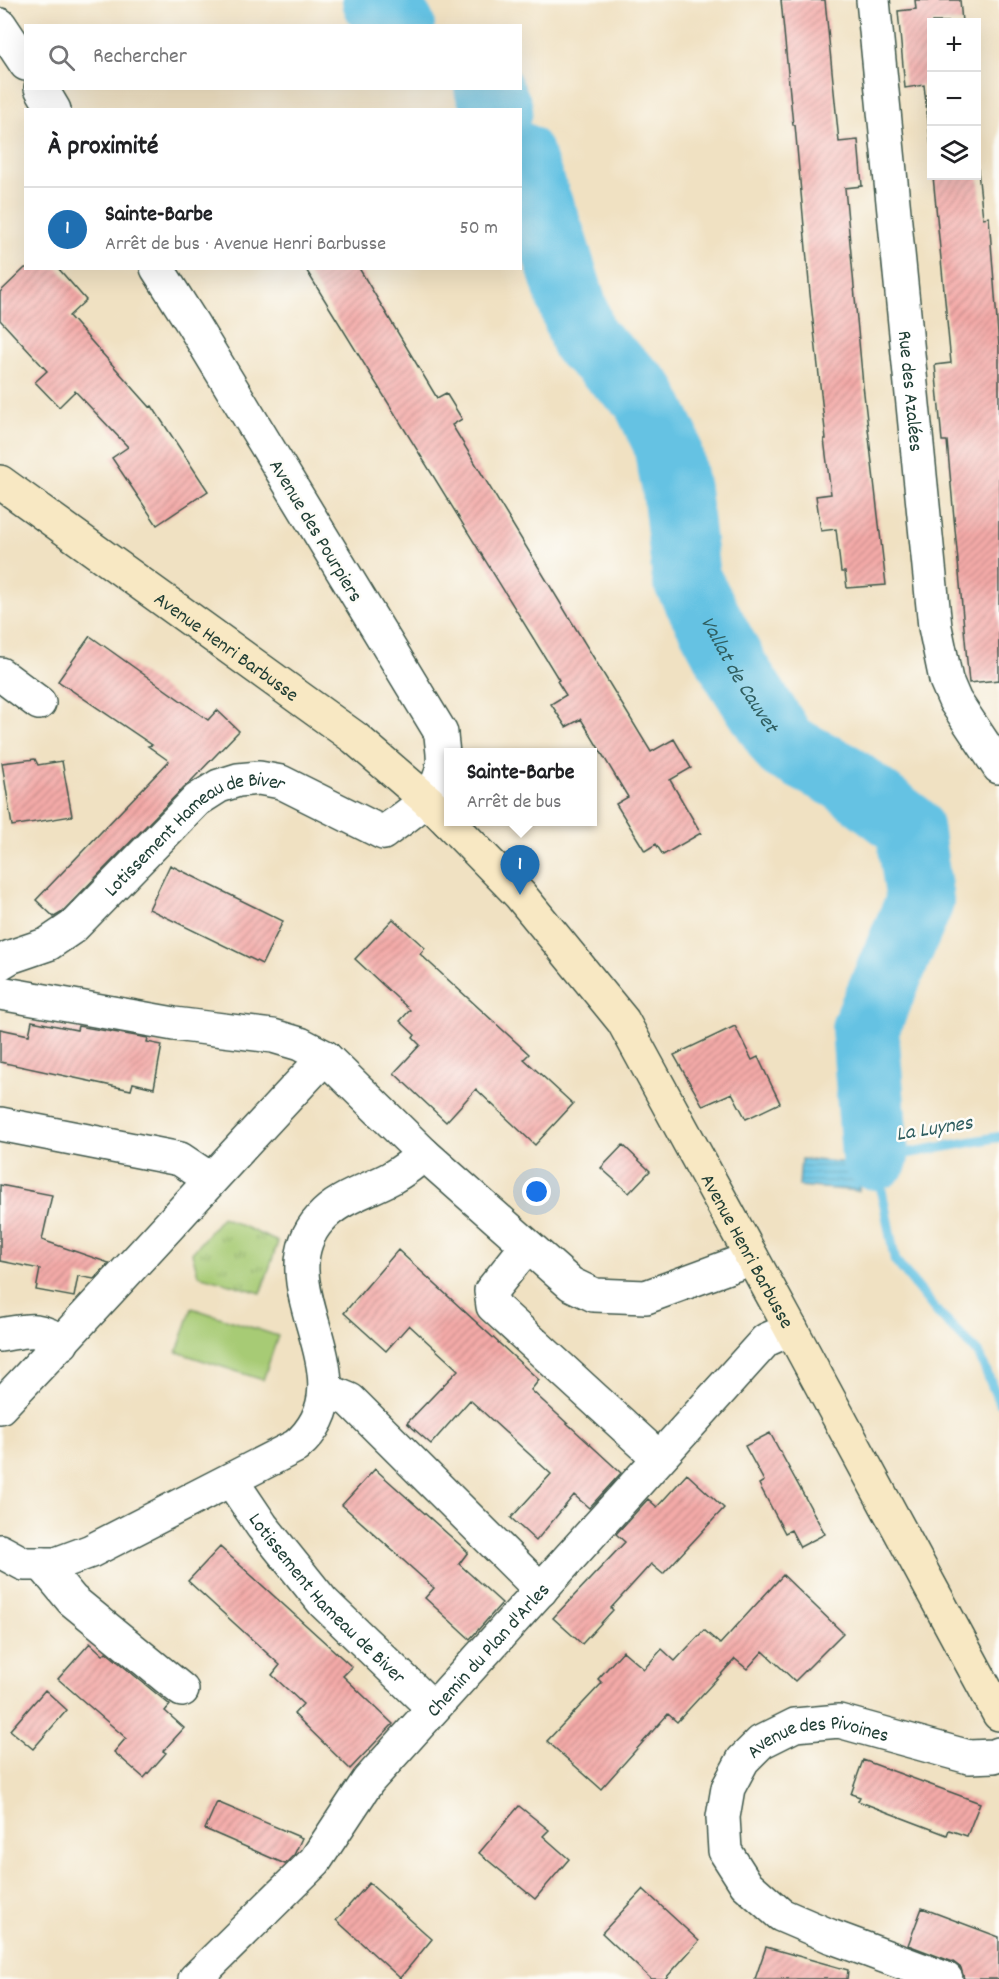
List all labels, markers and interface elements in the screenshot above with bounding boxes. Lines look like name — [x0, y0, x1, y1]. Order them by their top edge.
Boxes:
map controls — [927, 18, 981, 180]
button: + — [927, 18, 981, 72]
search box — [24, 24, 522, 90]
icon: search — [45, 41, 78, 74]
text: Rechercher — [93, 42, 187, 73]
button: − — [927, 72, 981, 126]
button: layers — [927, 126, 981, 180]
text: À proximité — [48, 129, 158, 166]
text: Sainte-Barbe — [105, 200, 213, 231]
text: 1 — [65, 215, 70, 243]
text: 50 m — [460, 215, 498, 243]
text: Arrêt de bus · Avenue Henri Barbusse — [105, 231, 386, 259]
street label: Rue des Azalées — [889, 330, 929, 453]
street label: Avenue des Pourpiers — [261, 455, 368, 608]
street label: Avenue Henri Barbusse — [147, 586, 304, 710]
water label: Vallat de Cauvet — [691, 611, 785, 742]
popup — [444, 748, 597, 826]
text: Sainte-Barbe — [467, 758, 574, 789]
street label: Lotissement Hameau de Biver — [99, 767, 290, 904]
text: Arrêt de bus — [467, 789, 561, 817]
pin: 1 — [500, 846, 540, 895]
water label: La Luynes — [894, 1109, 976, 1151]
street label: Avenue Henri Barbusse — [692, 1169, 799, 1335]
your location — [522, 1177, 551, 1206]
street label: Lotissement Hameau de Biver — [240, 1508, 411, 1692]
street label: Chemin du Plan d'Arles — [421, 1578, 558, 1724]
street label: Avenue des Pivoines — [741, 1710, 892, 1766]

